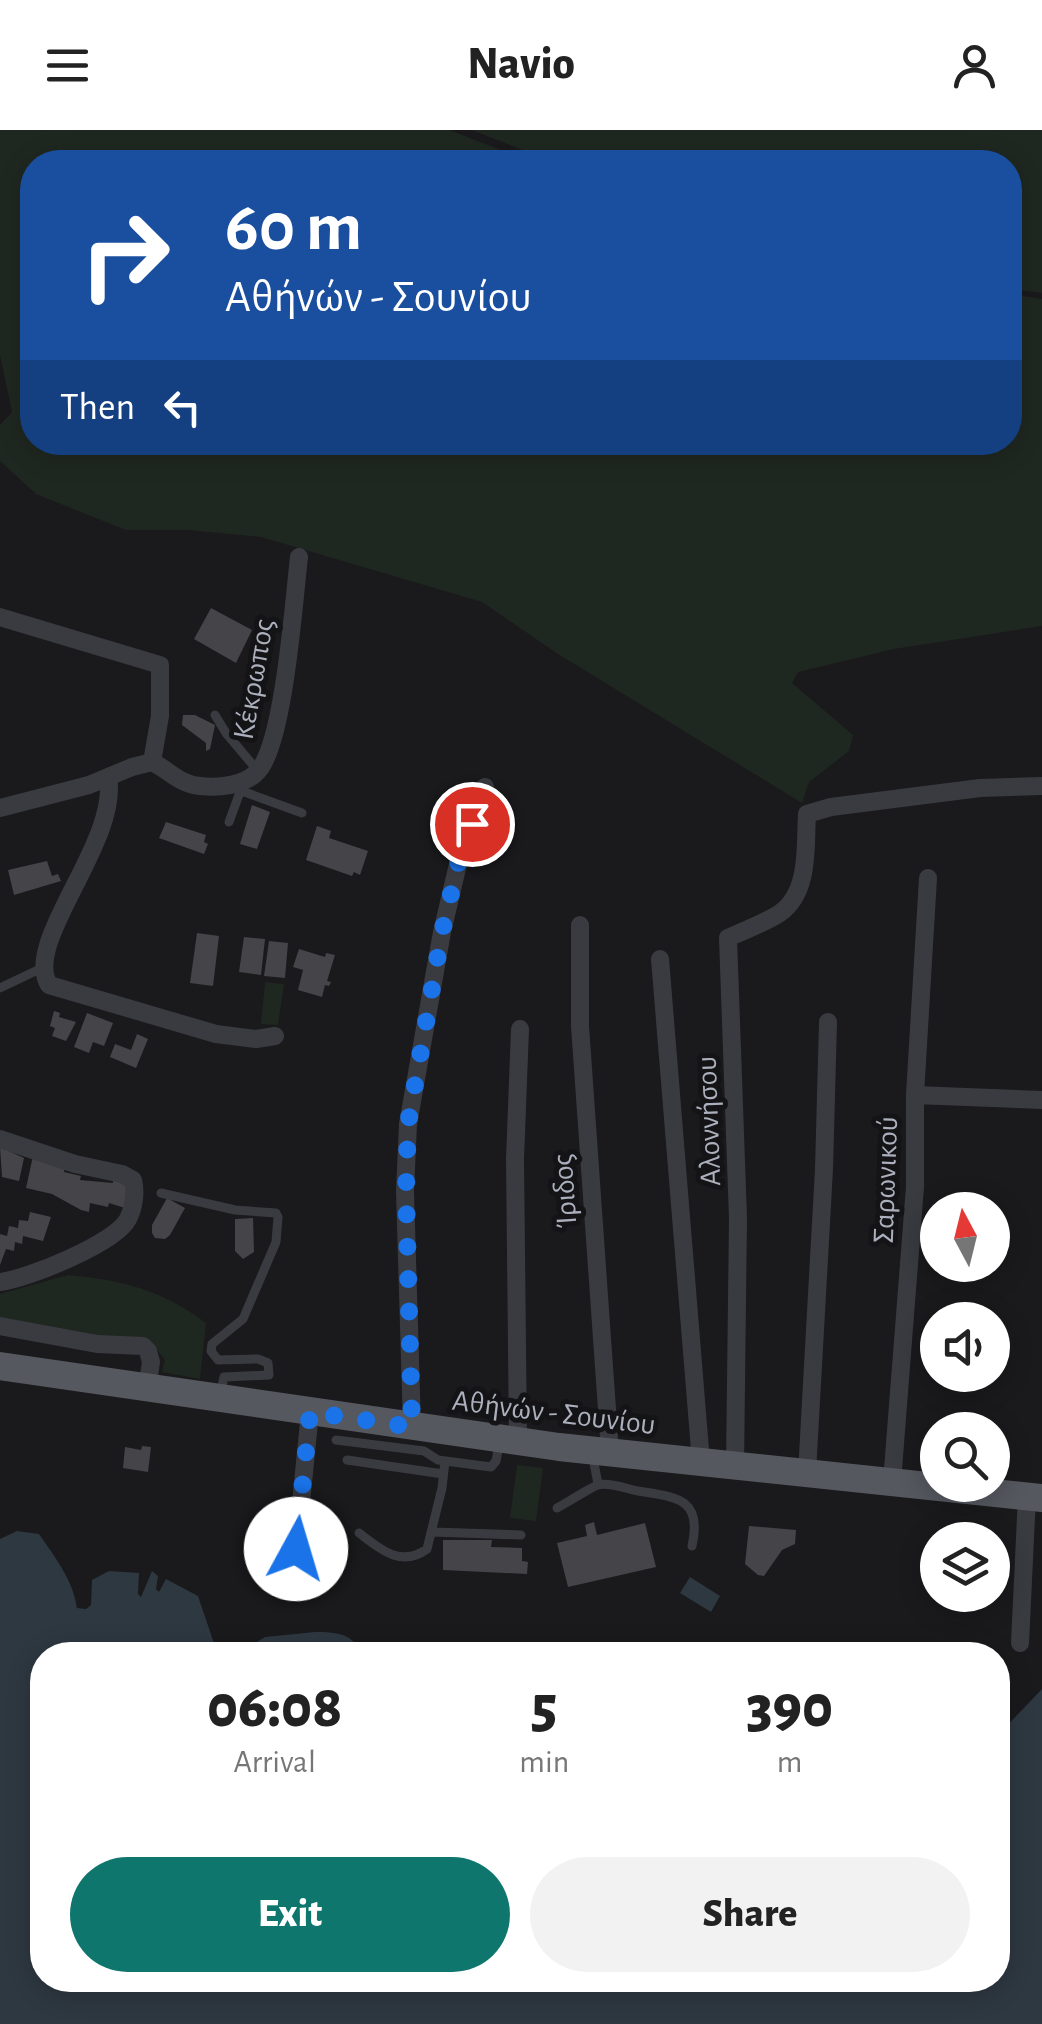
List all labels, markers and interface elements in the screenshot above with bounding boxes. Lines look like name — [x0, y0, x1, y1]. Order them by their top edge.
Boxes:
icon: menu — [40, 38, 95, 93]
icon: person — [947, 38, 1002, 93]
text: Navio — [467, 42, 575, 87]
icon: right — [60, 190, 190, 320]
text: 60 m — [225, 193, 362, 263]
text: Αθήνών - Σουνίου — [225, 275, 532, 320]
icon: left — [155, 380, 210, 435]
text: Then — [60, 389, 135, 427]
street label: Κέκρωπος — [229, 617, 279, 742]
pin — [430, 782, 515, 867]
icon: arrive — [445, 797, 500, 852]
street label: Αλοννήσου — [692, 1055, 726, 1186]
street label: Σαρωνικού — [869, 1116, 903, 1244]
street label: Ίριδος — [547, 1153, 583, 1229]
north arrow — [920, 1192, 1010, 1282]
map controls — [920, 1192, 1010, 1612]
button: sound — [920, 1302, 1010, 1392]
street label: Αθήνών - Σουνίου — [451, 1386, 657, 1440]
button: search — [920, 1412, 1010, 1502]
position arrow — [244, 1497, 348, 1601]
button: layers — [920, 1522, 1010, 1612]
text: 06:08 — [207, 1678, 342, 1738]
text: 5 — [531, 1678, 557, 1738]
text: 390 — [746, 1678, 833, 1738]
text: Arrival — [234, 1746, 316, 1778]
text: min — [519, 1746, 569, 1778]
text: m — [777, 1746, 802, 1778]
button: Exit — [70, 1857, 510, 1972]
button: Share — [530, 1857, 970, 1972]

